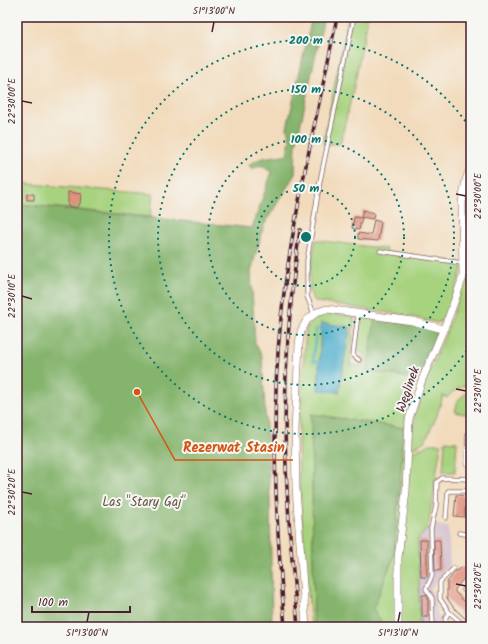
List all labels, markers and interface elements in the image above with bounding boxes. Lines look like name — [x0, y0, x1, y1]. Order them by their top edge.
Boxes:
text: 51°13'00"N — [193, 3, 235, 19]
text: 200 m — [289, 31, 323, 50]
text: 22°30'00"E — [4, 77, 20, 124]
text: 150 m — [291, 80, 321, 99]
text: 100 m — [291, 130, 321, 149]
text: 22°30'00"E — [470, 172, 486, 219]
text: 50 m — [292, 179, 320, 198]
centre of rings — [299, 230, 313, 244]
text: 22°30'10"E — [4, 273, 20, 318]
street label: Węglinek — [391, 363, 426, 415]
text: 22°30'10"E — [470, 368, 486, 413]
callout: Rezerwat Stasin — [175, 434, 293, 460]
text: Rezerwat Stasin — [183, 437, 285, 459]
text: 22°30'20"E — [4, 467, 20, 516]
park label: Las "Stary Gaj" — [102, 492, 186, 513]
text: 22°30'20"E — [470, 561, 486, 610]
scale bar — [32, 588, 130, 614]
text: 100 m — [38, 593, 69, 612]
text: 51°13'00"N — [66, 625, 108, 641]
text: 51°13'10"N — [378, 625, 418, 641]

